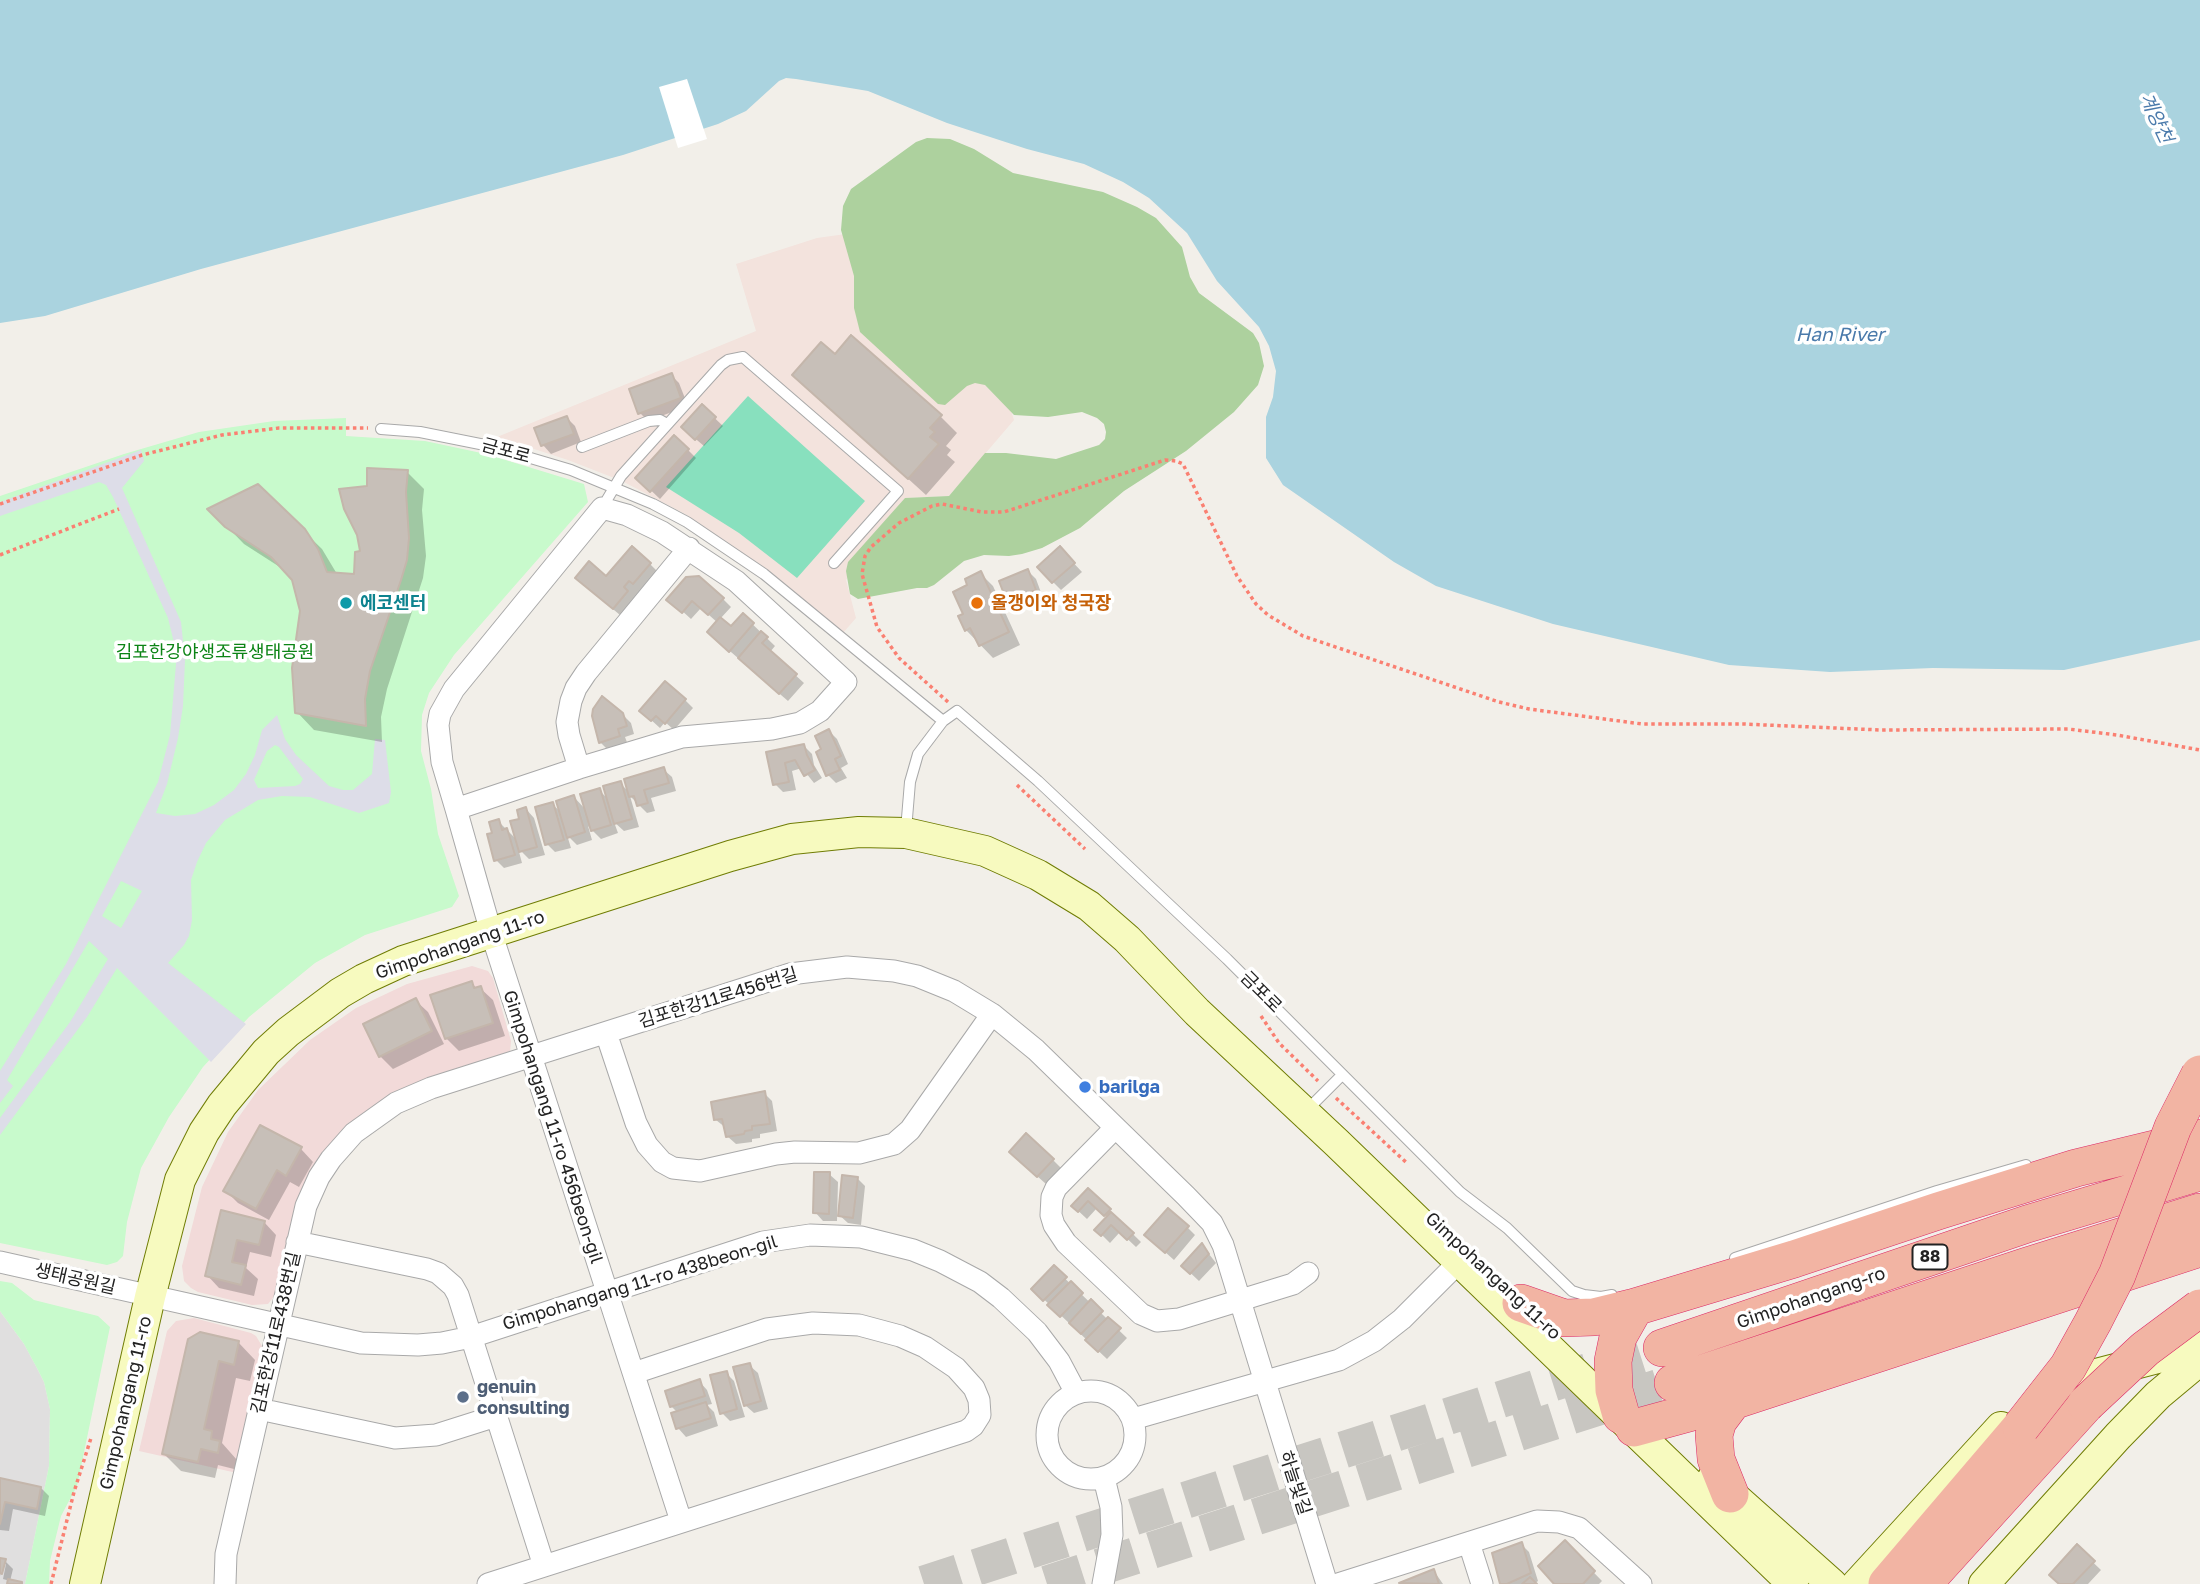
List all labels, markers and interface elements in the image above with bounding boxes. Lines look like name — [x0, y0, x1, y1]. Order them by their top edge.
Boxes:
water label: 계양천 — [2135, 89, 2177, 147]
water label: Han River — [1796, 324, 1884, 346]
street label: 금포로 — [479, 434, 533, 468]
place label: 에코센터 — [360, 592, 426, 614]
place label: 올갱이와 청국장 — [991, 592, 1111, 614]
marker: 에코센터 — [338, 595, 354, 611]
marker: 올갱이와 청국장 — [969, 595, 985, 611]
park label: 김포한강야생조류생태공원 — [116, 641, 314, 663]
street label: Gimpohangang 11-ro — [373, 906, 547, 984]
street label: 김포한강11로456번길 — [636, 963, 800, 1033]
street label: 금포로 — [1236, 967, 1286, 1017]
street label: Gimpohangang 11-ro 456beon-gil — [499, 988, 607, 1266]
place label: barilga — [1099, 1076, 1160, 1098]
marker: barilga — [1077, 1079, 1093, 1095]
street label: Gimpohangang 11-ro — [1421, 1208, 1565, 1344]
street label: Gimpohangang 11-ro 438beon-gil — [500, 1231, 780, 1335]
road number: 88 — [1912, 1245, 1948, 1270]
street label: 김포한강11로438번길 — [247, 1250, 305, 1416]
street label: 생태공원길 — [32, 1259, 118, 1299]
street label: Gimpohangang-ro — [1734, 1262, 1888, 1334]
street label: Gimpohangang 11-ro — [96, 1314, 156, 1492]
place label: genuin consulting — [477, 1376, 570, 1418]
marker: genuin consulting — [455, 1389, 471, 1405]
street label: 하늘빛길 — [1274, 1448, 1316, 1518]

